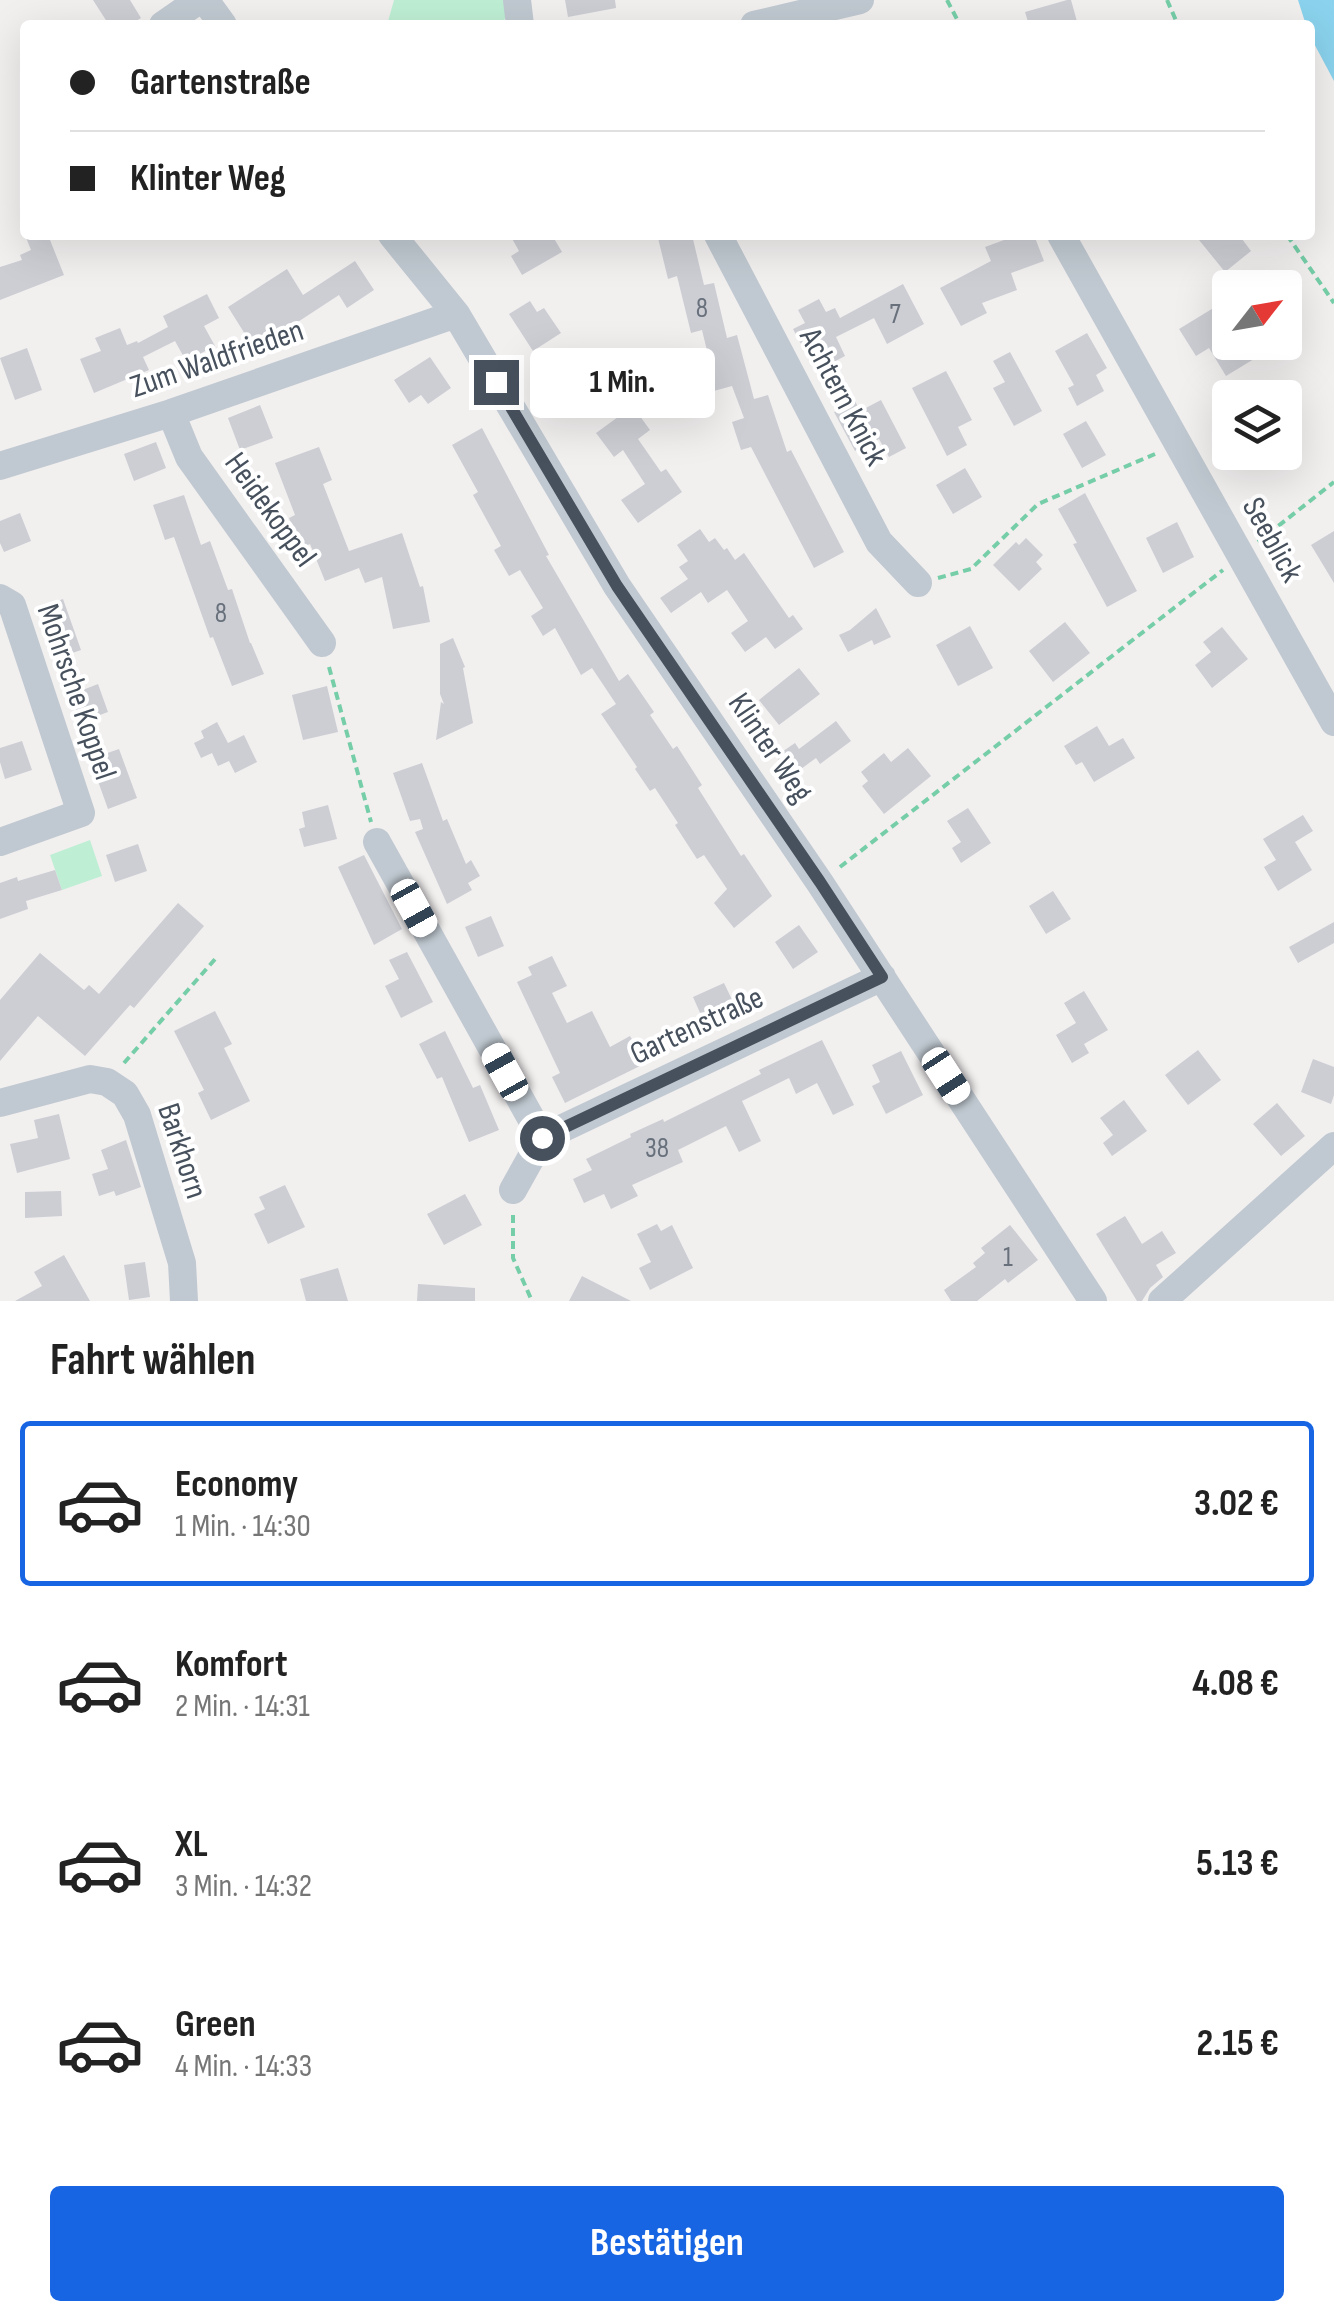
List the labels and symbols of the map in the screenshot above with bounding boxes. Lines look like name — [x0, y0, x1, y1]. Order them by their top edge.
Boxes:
north arrow — [1212, 270, 1302, 360]
house number: 8 — [696, 292, 708, 325]
house number: 7 — [889, 298, 901, 331]
street label: Zum Waldfrieden — [125, 311, 309, 407]
street label: Achtern Knick — [790, 321, 895, 472]
callout: 1 Min. — [531, 347, 716, 417]
route end — [474, 360, 519, 405]
street label: Heidekoppel — [216, 445, 324, 575]
street label: Seeblick — [1233, 491, 1311, 589]
house number: 8 — [215, 597, 227, 630]
street label: Mohrsche Koppel — [28, 599, 124, 785]
street label: Klinter Weg — [719, 686, 821, 810]
car — [386, 874, 442, 942]
street label: Gartenstraße — [624, 978, 770, 1074]
car — [477, 1038, 533, 1106]
car — [917, 1043, 975, 1109]
street label: Barkhorn — [148, 1098, 216, 1204]
route start — [520, 1116, 565, 1161]
house number: 38 — [645, 1132, 669, 1165]
house number: 1 — [1003, 1241, 1013, 1274]

